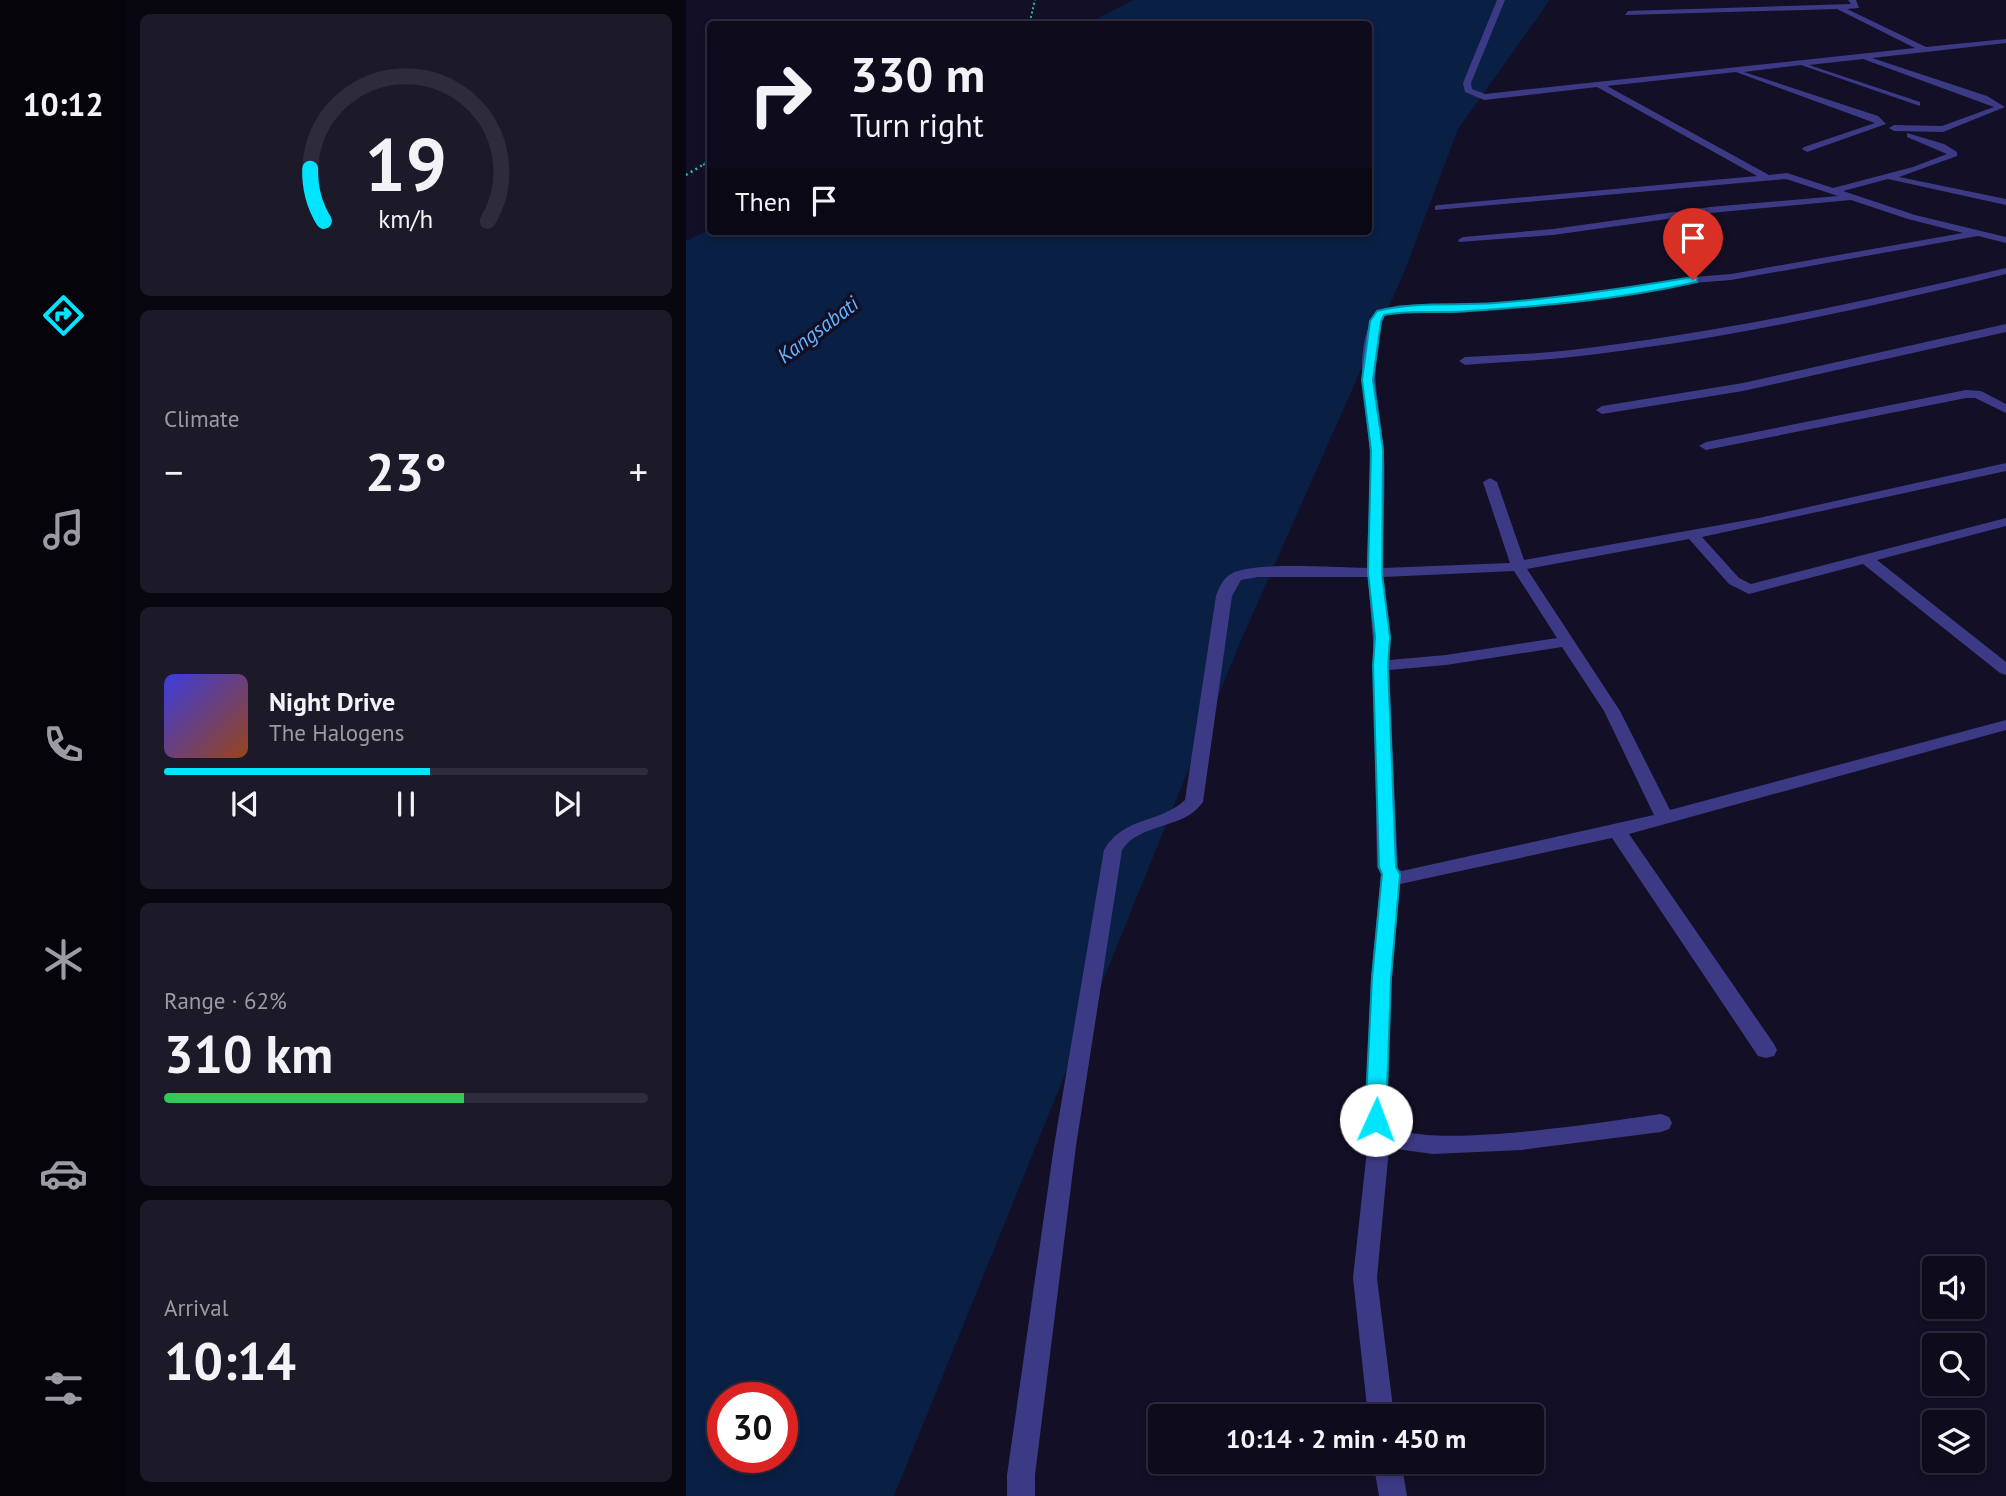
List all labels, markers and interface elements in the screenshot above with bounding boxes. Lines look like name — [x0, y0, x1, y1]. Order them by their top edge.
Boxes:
text: 330 m — [850, 42, 985, 106]
icon: right — [735, 49, 826, 140]
text: 10:12 — [22, 83, 104, 125]
text: Turn right — [850, 104, 984, 146]
text: 19 — [365, 118, 447, 212]
icon: arrive — [805, 182, 843, 220]
text: Then — [735, 185, 791, 218]
text: km/h — [379, 203, 433, 235]
pin — [1663, 208, 1723, 280]
icon: arrive — [1674, 219, 1712, 257]
water label: Kangsabati — [772, 290, 864, 369]
icon: directions — [39, 291, 88, 340]
text: Climate — [164, 404, 239, 433]
text: 23° — [365, 438, 447, 505]
text: − — [164, 447, 183, 496]
text: + — [629, 447, 648, 496]
icon: music — [39, 505, 88, 554]
text: Night Drive — [269, 685, 395, 718]
text: The Halogens — [269, 718, 404, 747]
icon: phone — [39, 720, 88, 769]
icon: previous — [226, 785, 264, 823]
icon: pause — [387, 785, 425, 823]
icon: next — [548, 785, 586, 823]
icon: climate — [39, 935, 88, 984]
text: Range · 62% — [164, 986, 287, 1015]
text: 310 km — [164, 1020, 333, 1087]
position arrow — [1339, 1083, 1413, 1157]
icon: car — [39, 1149, 88, 1198]
map controls — [1922, 1256, 1985, 1473]
button: sound — [1922, 1256, 1985, 1319]
text: Arrival — [164, 1293, 228, 1322]
text: 10:14 — [164, 1327, 296, 1394]
button: search — [1922, 1333, 1985, 1396]
icon: filters — [39, 1364, 88, 1413]
speed limit sign: 30 — [707, 1382, 798, 1473]
button: layers — [1922, 1410, 1985, 1473]
text: 10:14 · 2 min · 450 m — [1226, 1422, 1466, 1455]

